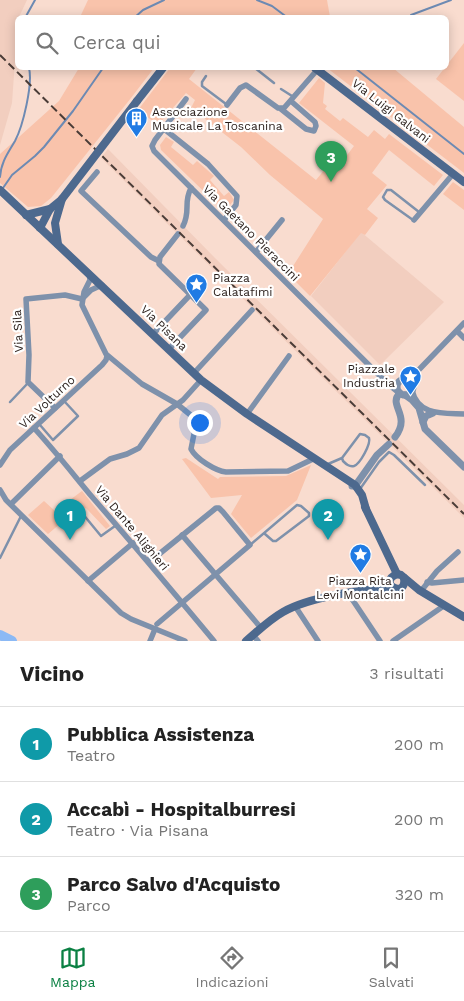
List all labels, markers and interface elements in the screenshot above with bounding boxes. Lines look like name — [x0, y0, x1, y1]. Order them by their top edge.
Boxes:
search box — [15, 15, 449, 70]
icon: search — [33, 29, 61, 57]
text: Cerca qui — [73, 31, 161, 54]
street label: Via Luigi Galvani — [349, 76, 433, 146]
place label: Associazione Musicale La Toscanina — [152, 105, 283, 133]
building icon: Associazione Musicale La Toscanina — [124, 107, 148, 138]
pin: 3 — [315, 141, 347, 182]
street label: Via Gaetano Pieraccini — [200, 182, 302, 284]
place label: Piazza Calatafimi — [213, 271, 273, 299]
place icon: Piazza Calatafimi — [185, 273, 209, 304]
street label: Via Pisana — [138, 302, 190, 354]
street label: Via Sila — [10, 309, 26, 353]
place label: Piazzale Industria — [343, 362, 395, 390]
place icon: Piazzale Industria — [399, 364, 423, 395]
street label: Via Volturno — [16, 373, 78, 431]
your location — [187, 410, 213, 436]
street label: Via Dante Alighieri — [92, 483, 172, 573]
pin: 1 — [54, 499, 86, 540]
pin: 2 — [312, 499, 344, 540]
place icon: Piazza Rita Levi Montalcini — [348, 542, 372, 573]
place label: Piazza Rita Levi Montalcini — [316, 574, 404, 602]
text: Vicino — [20, 661, 84, 686]
text: 3 risultati — [369, 664, 444, 683]
text: Pubblica Assistenza — [67, 723, 254, 746]
text: 1 — [33, 735, 39, 754]
text: 200 m — [394, 735, 444, 754]
text: Teatro — [67, 746, 115, 765]
text: Accabì - Hospitalburresi — [67, 798, 296, 821]
text: 2 — [31, 810, 41, 829]
text: 200 m — [394, 810, 444, 829]
text: Teatro · Via Pisana — [67, 821, 209, 840]
text: Parco Salvo d'Acquisto — [67, 873, 280, 896]
text: 3 — [31, 885, 41, 904]
text: 320 m — [395, 885, 444, 904]
text: Parco — [67, 896, 111, 915]
tab: Mappa — [50, 944, 95, 990]
tab: Indicazioni — [196, 944, 269, 990]
tab: Salvati — [369, 944, 414, 990]

